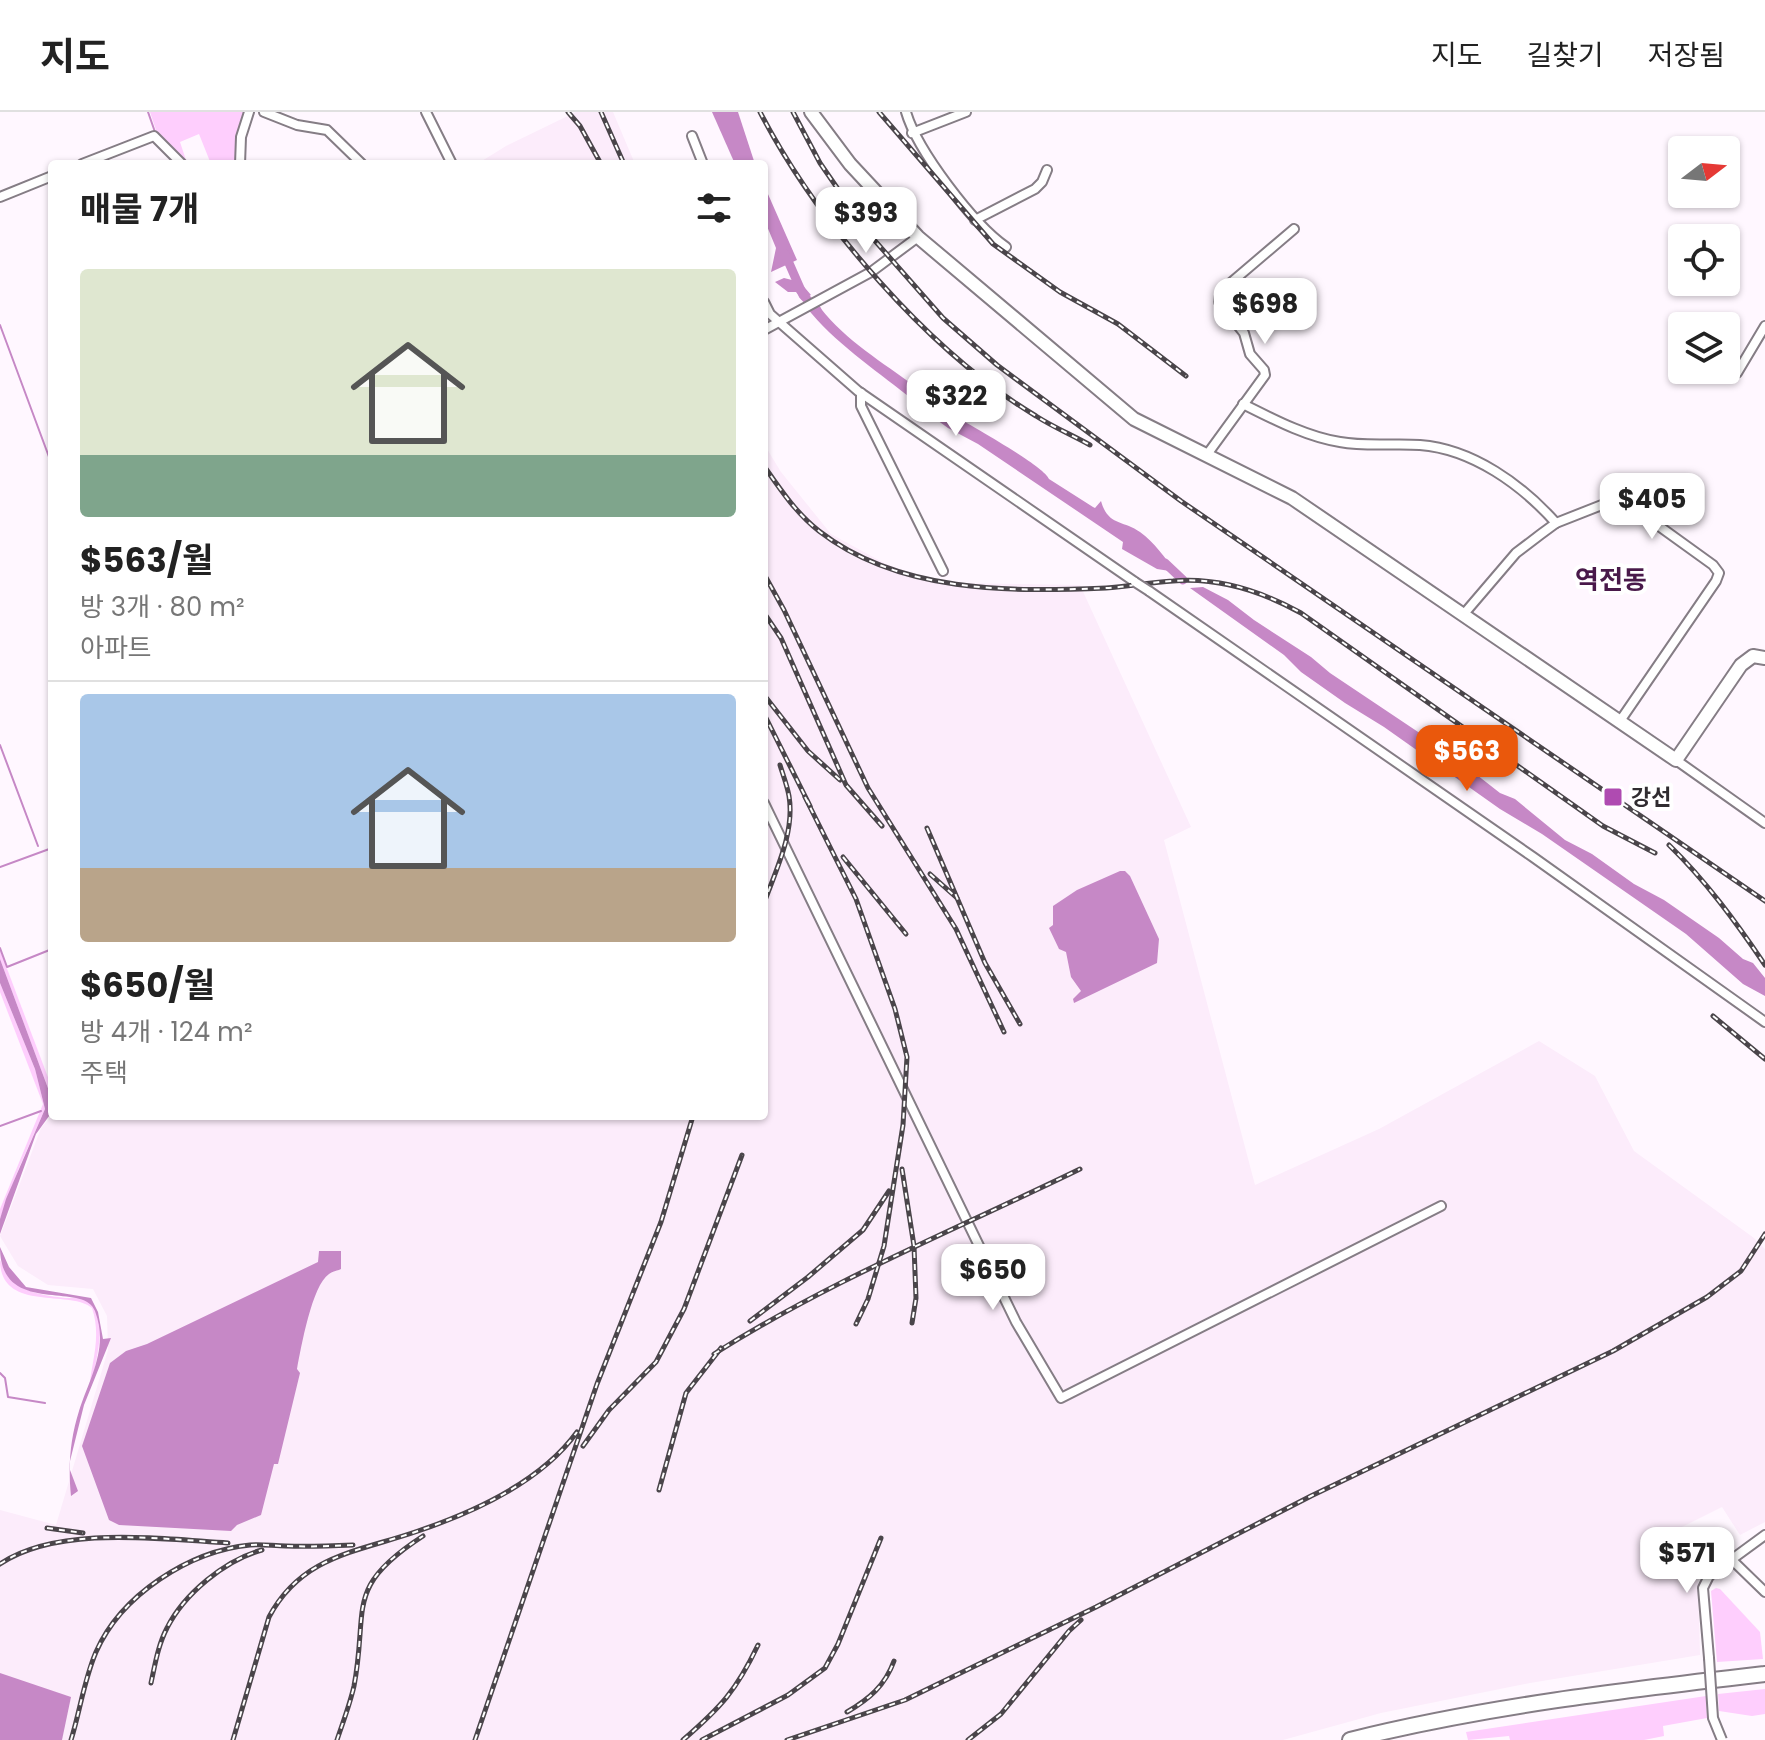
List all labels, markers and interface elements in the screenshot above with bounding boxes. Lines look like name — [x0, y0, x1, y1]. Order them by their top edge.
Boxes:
text: 지도 — [40, 30, 110, 83]
text: 지도 — [1431, 36, 1482, 75]
text: 길찾기 — [1526, 36, 1604, 75]
text: 저장됨 — [1648, 36, 1725, 75]
north arrow — [1668, 136, 1740, 208]
map controls — [1668, 136, 1740, 384]
text: 매물 7개 — [80, 185, 199, 233]
icon: filters — [692, 186, 736, 230]
pin: $393 — [819, 187, 913, 255]
text: $393 — [834, 195, 898, 231]
button: locate — [1668, 224, 1740, 296]
pin: $698 — [1218, 278, 1312, 346]
text: $698 — [1232, 286, 1298, 322]
button: layers — [1668, 312, 1740, 384]
icon: home — [336, 321, 480, 465]
pin: $322 — [909, 370, 1003, 438]
text: $322 — [925, 378, 987, 414]
pin: $405 — [1605, 473, 1699, 541]
text: $405 — [1618, 481, 1686, 517]
text: $563/월 — [80, 536, 213, 584]
district label: 역전동 — [1575, 562, 1647, 598]
text: 방 3개 · 80 m² — [80, 589, 245, 625]
text: 아파트 — [80, 630, 152, 666]
pin: $563 — [1420, 725, 1514, 793]
text: $563 — [1434, 733, 1500, 769]
icon: home — [336, 746, 480, 890]
place label: 강선 — [1631, 782, 1671, 813]
marker: 강선 — [1602, 786, 1624, 808]
text: $650/월 — [80, 961, 215, 1009]
text: 방 4개 · 124 m² — [80, 1014, 252, 1050]
text: 주택 — [80, 1055, 128, 1091]
pin: $650 — [946, 1244, 1040, 1312]
text: $650 — [959, 1252, 1027, 1288]
pin: $571 — [1640, 1527, 1734, 1595]
text: $571 — [1658, 1535, 1716, 1571]

